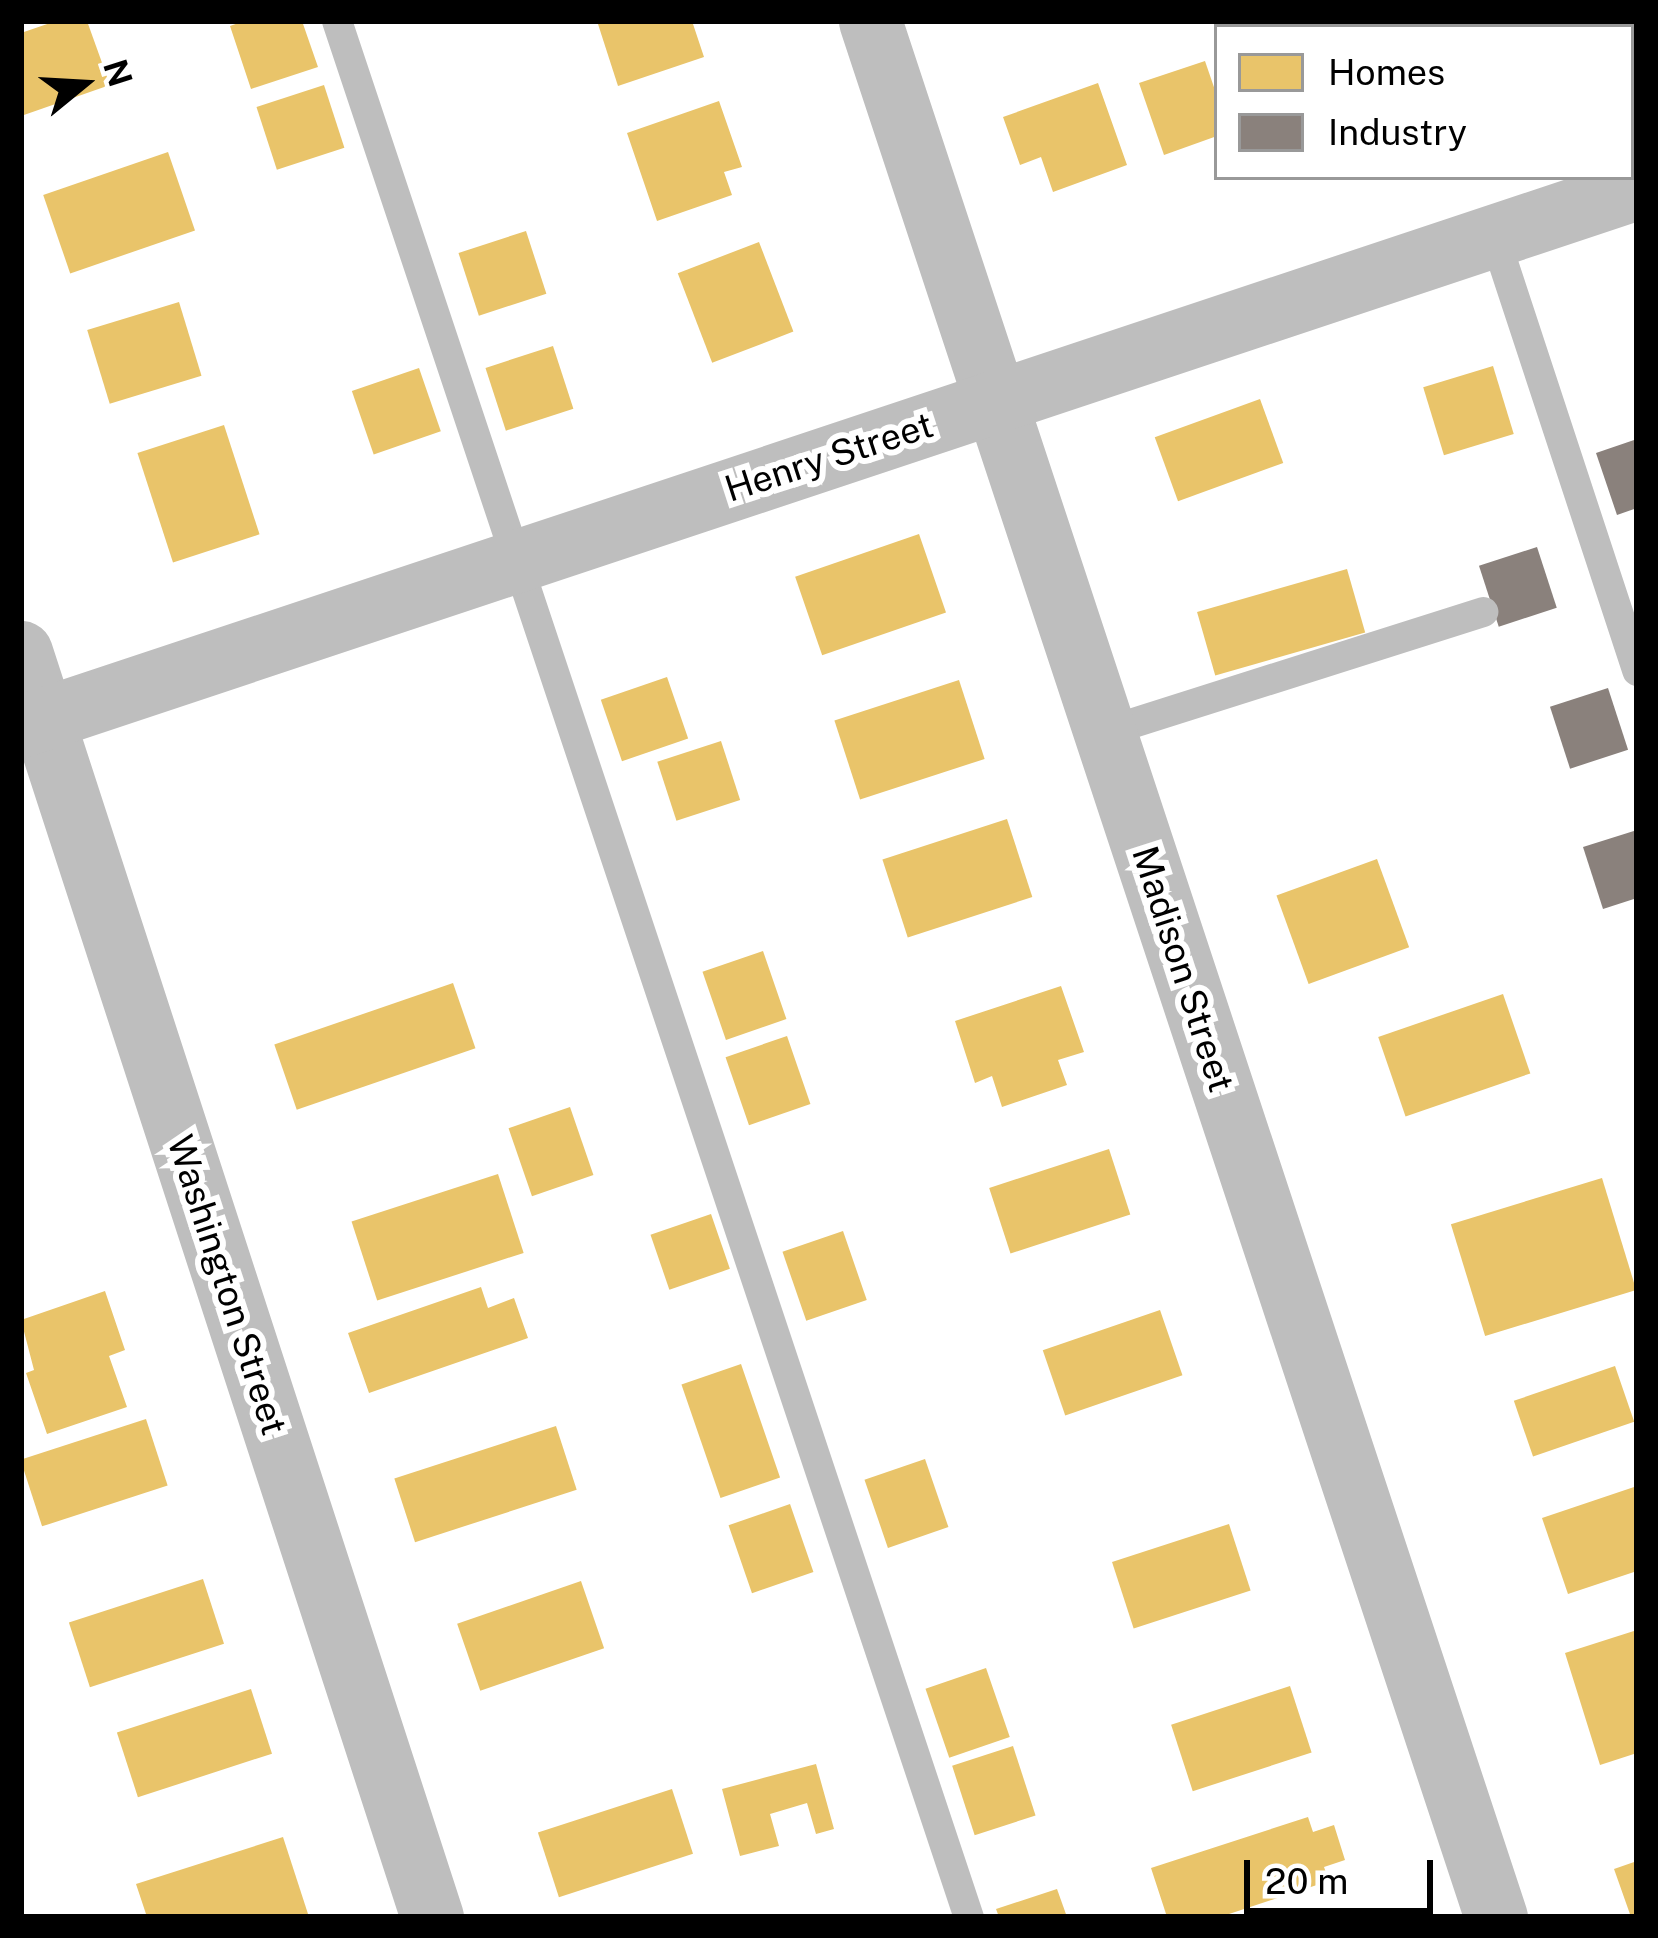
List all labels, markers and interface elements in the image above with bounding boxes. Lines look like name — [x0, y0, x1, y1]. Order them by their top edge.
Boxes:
north arrow — [24, 24, 144, 144]
legend — [1214, 24, 1634, 180]
text: Homes — [1328, 51, 1445, 93]
text: N — [96, 55, 140, 91]
text: Industry — [1328, 111, 1467, 153]
street label: Henry Street — [720, 403, 938, 511]
street label: Madison Street — [1123, 841, 1243, 1097]
street label: Washington Street — [158, 1130, 296, 1440]
scale bar — [1250, 1836, 1439, 1910]
text: 20 m — [1265, 1860, 1348, 1902]

